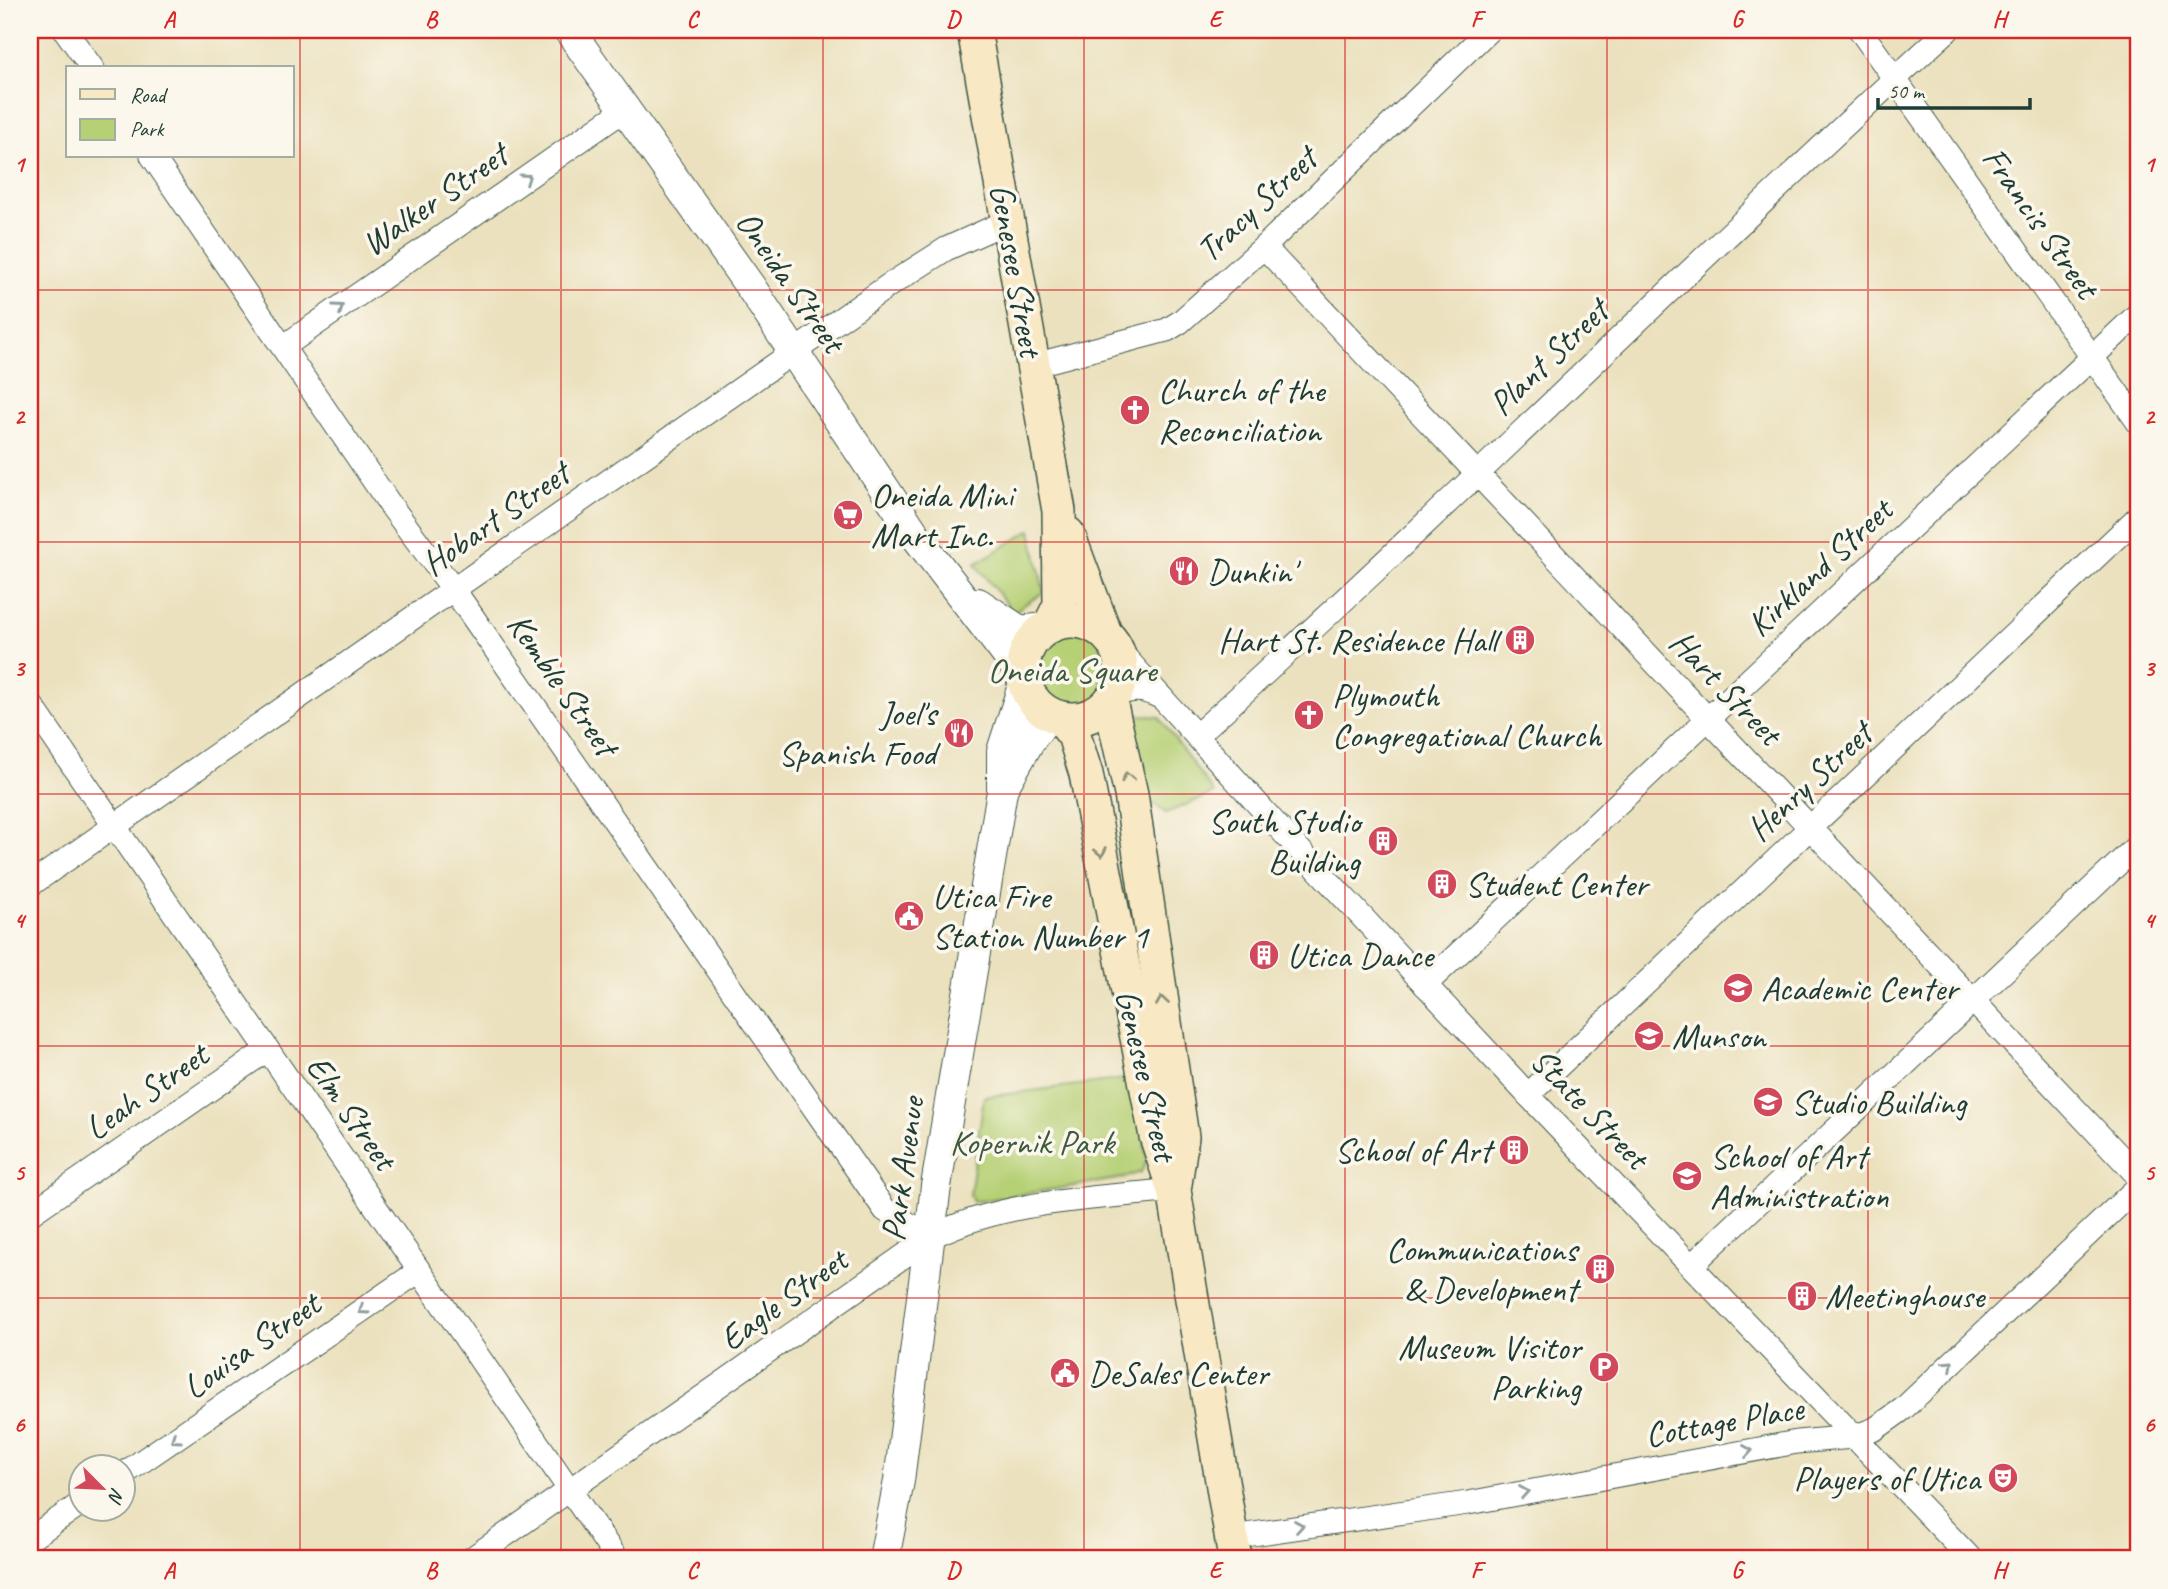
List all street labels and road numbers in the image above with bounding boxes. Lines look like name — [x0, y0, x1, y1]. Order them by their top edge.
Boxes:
street label: Walker Street — [353, 130, 520, 266]
street label: Tracy Street — [1186, 134, 1329, 272]
street label: Francis Street — [1972, 138, 2111, 309]
street label: Genesee Street — [979, 180, 1054, 363]
street label: Oneida Street — [725, 202, 858, 364]
street label: Plant Street — [1479, 286, 1621, 425]
street label: Hobart Street — [413, 449, 582, 586]
street label: Kirkland Street — [1737, 486, 1904, 646]
street label: Kemble Street — [497, 604, 631, 768]
street label: Hart Street — [1660, 620, 1794, 757]
street label: Henry Street — [1737, 709, 1885, 851]
street label: Genesee Street — [1105, 985, 1189, 1168]
street label: Leah Street — [76, 1031, 220, 1150]
street label: State Street — [1521, 1038, 1661, 1181]
street label: Elm Street — [296, 1046, 409, 1181]
street label: Park Avenue — [870, 1092, 935, 1244]
street label: Eagle Street — [710, 1236, 859, 1361]
street label: Louisa Street — [174, 1280, 332, 1409]
street label: Cottage Place — [1641, 1385, 1809, 1458]

